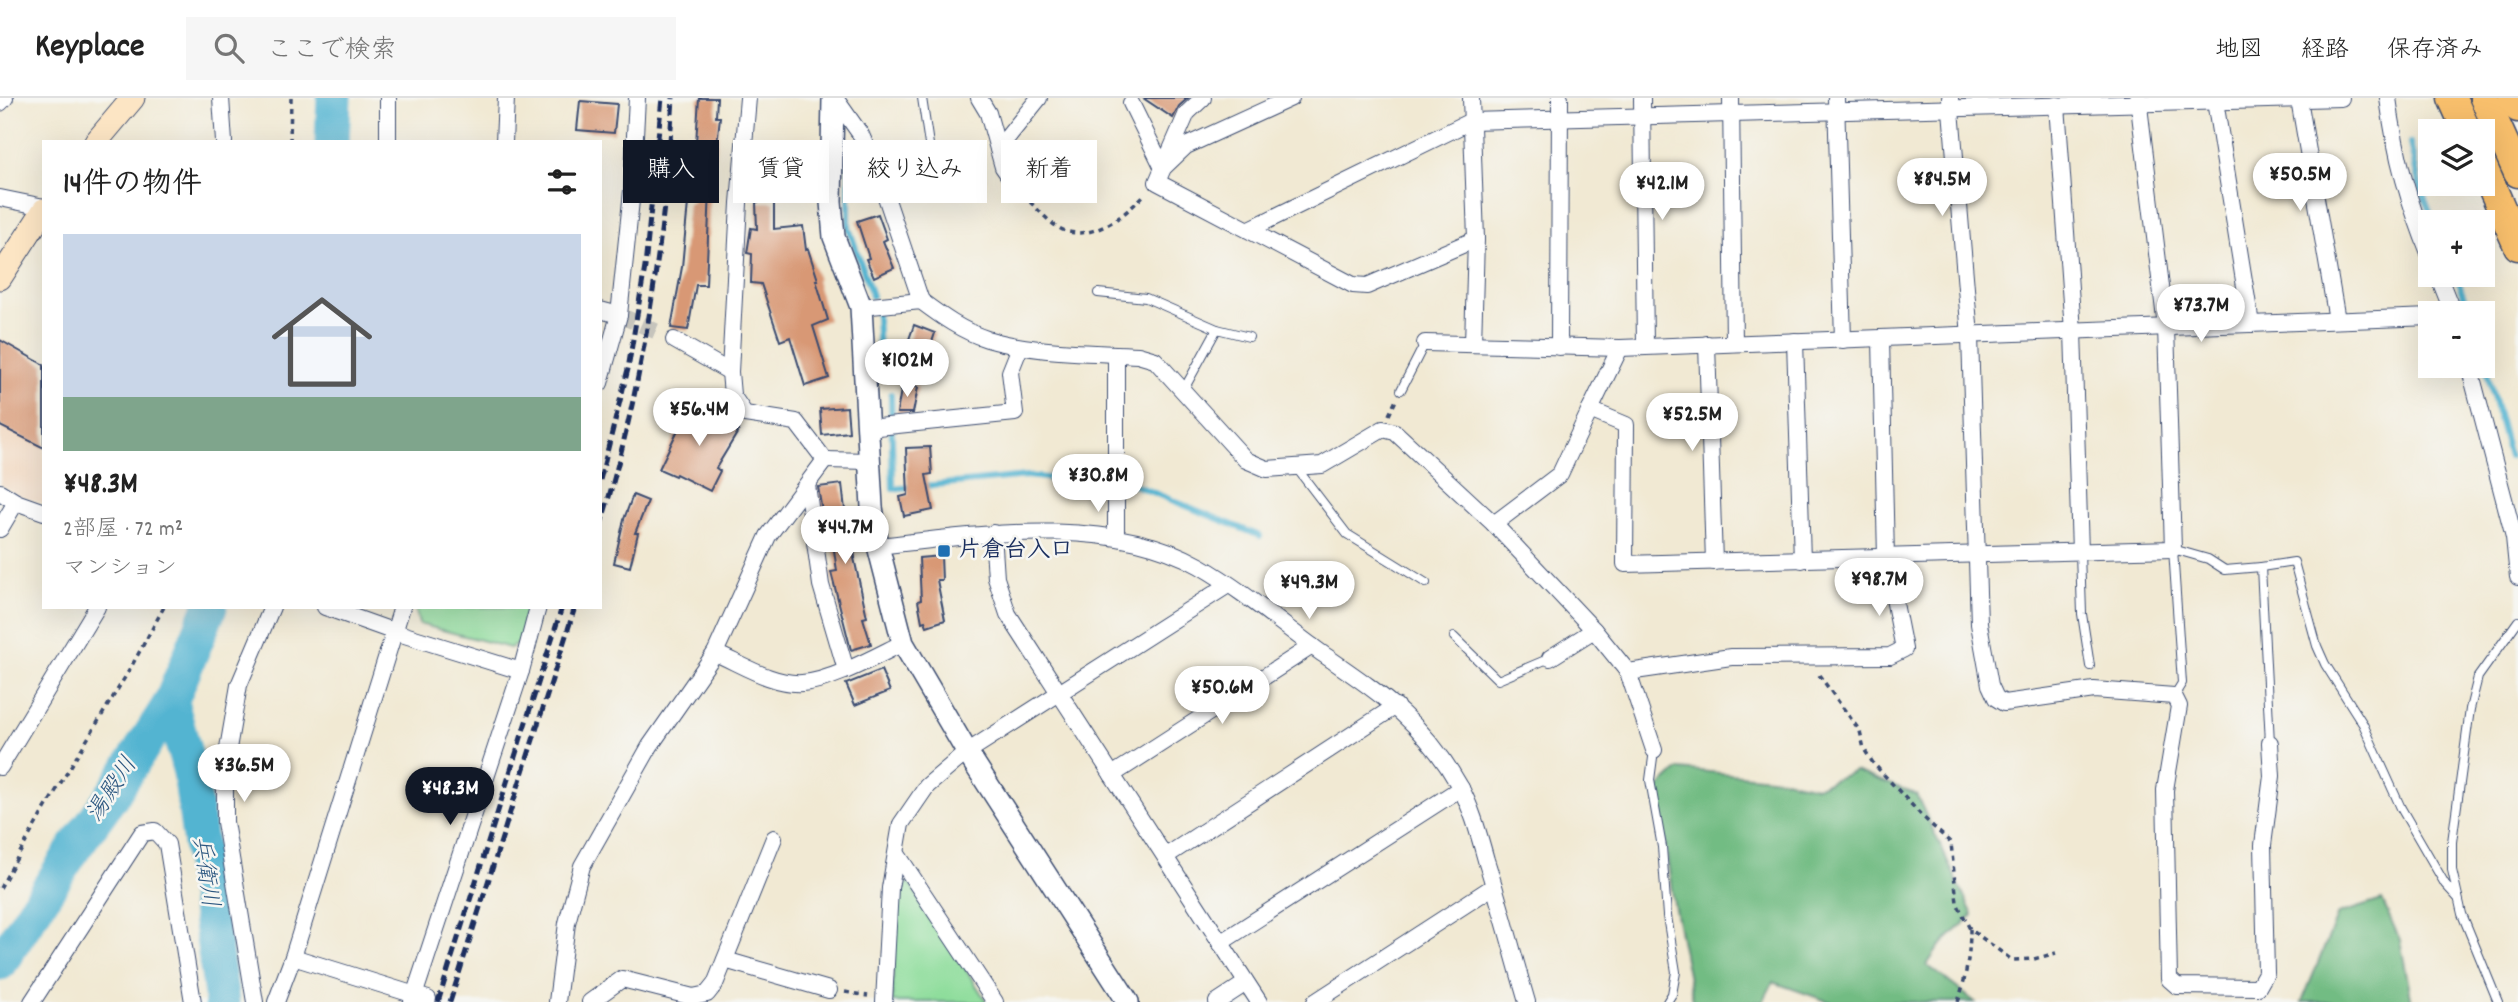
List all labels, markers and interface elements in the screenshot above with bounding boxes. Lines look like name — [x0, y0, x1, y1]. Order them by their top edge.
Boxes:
search box — [186, 17, 676, 80]
text: Keyplace — [35, 25, 144, 72]
icon: search — [210, 29, 248, 67]
text: ここで検索 — [266, 33, 396, 70]
text: 地図 — [2215, 34, 2263, 68]
text: 経路 — [2301, 34, 2349, 68]
text: 保存済み — [2387, 34, 2483, 68]
map controls — [2418, 119, 2495, 378]
button: layers — [2418, 119, 2495, 196]
chip: 購入 — [623, 140, 719, 203]
chip: 賃貸 — [733, 140, 829, 203]
chip: 絞り込み — [843, 140, 987, 203]
chip: 新着 — [1001, 140, 1097, 203]
pin: ¥50.5M — [2243, 153, 2357, 213]
pin: ¥84.5M — [1885, 158, 1999, 218]
text: ¥50.5M — [2269, 159, 2331, 192]
pin: ¥42.1M — [1605, 162, 1719, 222]
icon: filters — [543, 163, 581, 201]
text: ¥84.5M — [1913, 164, 1971, 197]
text: 14件の物件 — [63, 165, 202, 208]
text: ¥42.1M — [1635, 168, 1689, 201]
button: + — [2418, 210, 2495, 287]
icon: home — [259, 279, 385, 405]
pin: ¥73.7M — [2144, 285, 2258, 344]
text: ¥73.7M — [2173, 290, 2229, 323]
button: − — [2418, 301, 2495, 378]
pin: ¥102M — [858, 340, 956, 399]
text: ¥102M — [881, 345, 933, 378]
pin: ¥56.4M — [642, 388, 756, 448]
text: ¥56.4M — [669, 394, 729, 427]
pin: ¥52.5M — [1635, 394, 1749, 453]
text: ¥52.5M — [1662, 399, 1722, 432]
pin: ¥30.8M — [1041, 454, 1155, 514]
text: ¥30.8M — [1068, 460, 1128, 493]
text: ¥48.3M — [63, 465, 138, 508]
pin: ¥44.7M — [788, 506, 902, 566]
text: ¥44.7M — [817, 512, 873, 545]
text: 2部屋 · 72 m² — [63, 514, 183, 547]
place label: 片倉台入口 — [958, 535, 1073, 568]
marker: 片倉台入口 — [936, 543, 952, 559]
text: マンション — [63, 553, 177, 586]
pin: ¥98.7M — [1822, 559, 1936, 618]
pin: ¥49.3M — [1252, 561, 1366, 621]
text: ¥98.7M — [1851, 564, 1908, 597]
text: ¥49.3M — [1280, 567, 1338, 600]
pin: ¥50.6M — [1165, 666, 1279, 726]
text: ¥50.6M — [1191, 672, 1253, 705]
pin: ¥36.5M — [187, 744, 301, 804]
text: ¥36.5M — [214, 750, 274, 783]
water label: 湯殿川 — [79, 751, 147, 829]
pin: ¥48.3M — [393, 768, 507, 827]
text: ¥48.3M — [421, 773, 479, 806]
water label: 兵衛川 — [182, 834, 226, 910]

